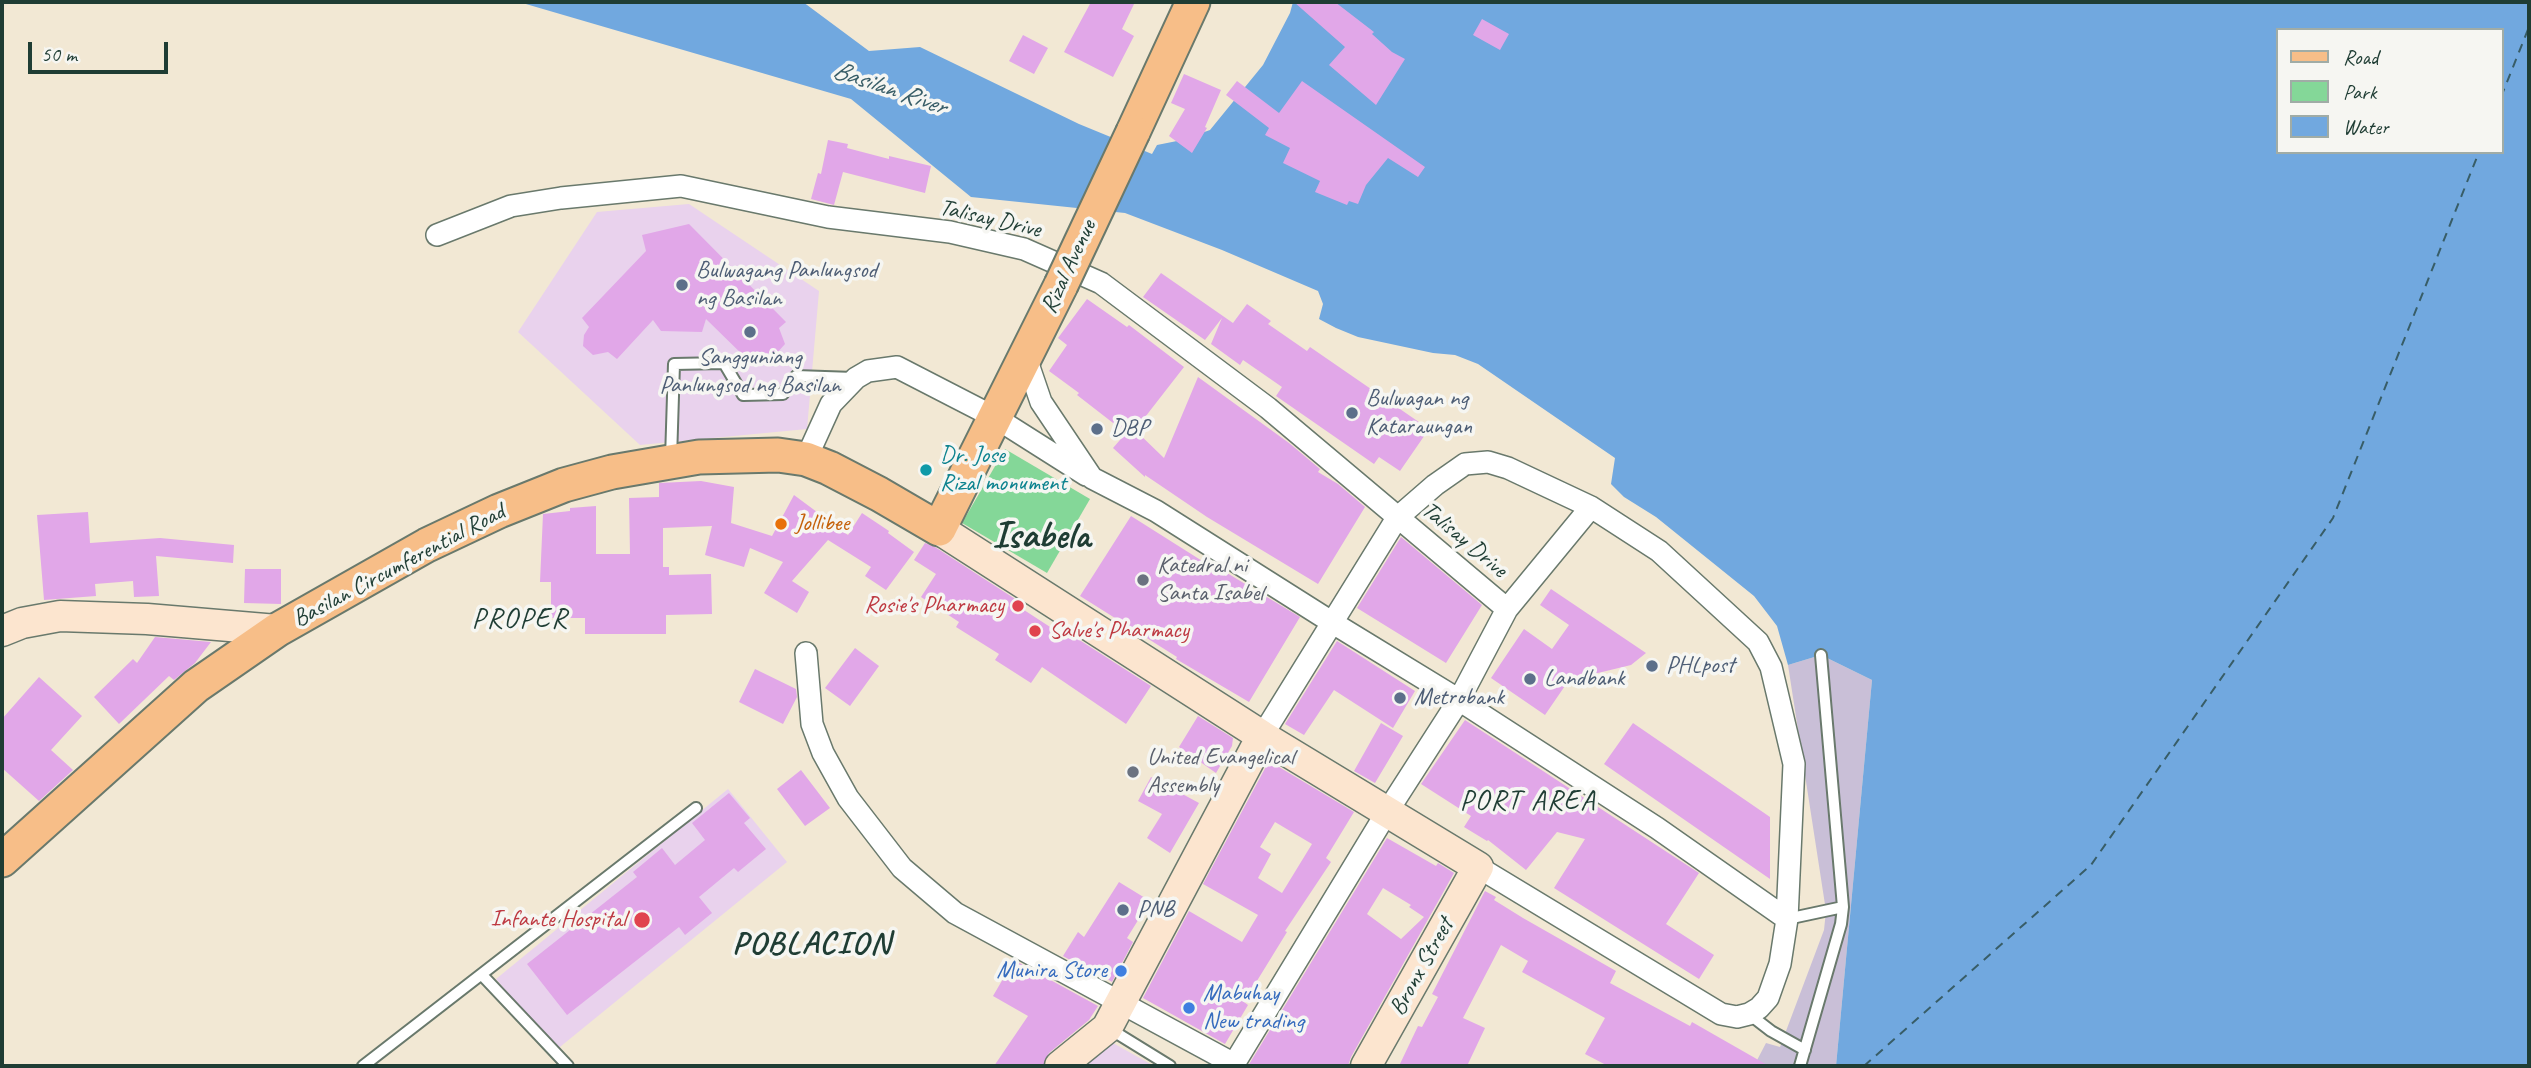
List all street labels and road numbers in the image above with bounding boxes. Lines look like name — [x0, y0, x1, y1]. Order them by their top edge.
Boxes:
street label: Talisay Drive — [937, 193, 1043, 245]
street label: Rizal Avenue — [1035, 216, 1103, 318]
street label: Talisay Drive — [1415, 496, 1513, 584]
street label: Basilan Circumferential Road — [288, 498, 510, 634]
street label: Bronx Street — [1384, 913, 1460, 1021]

